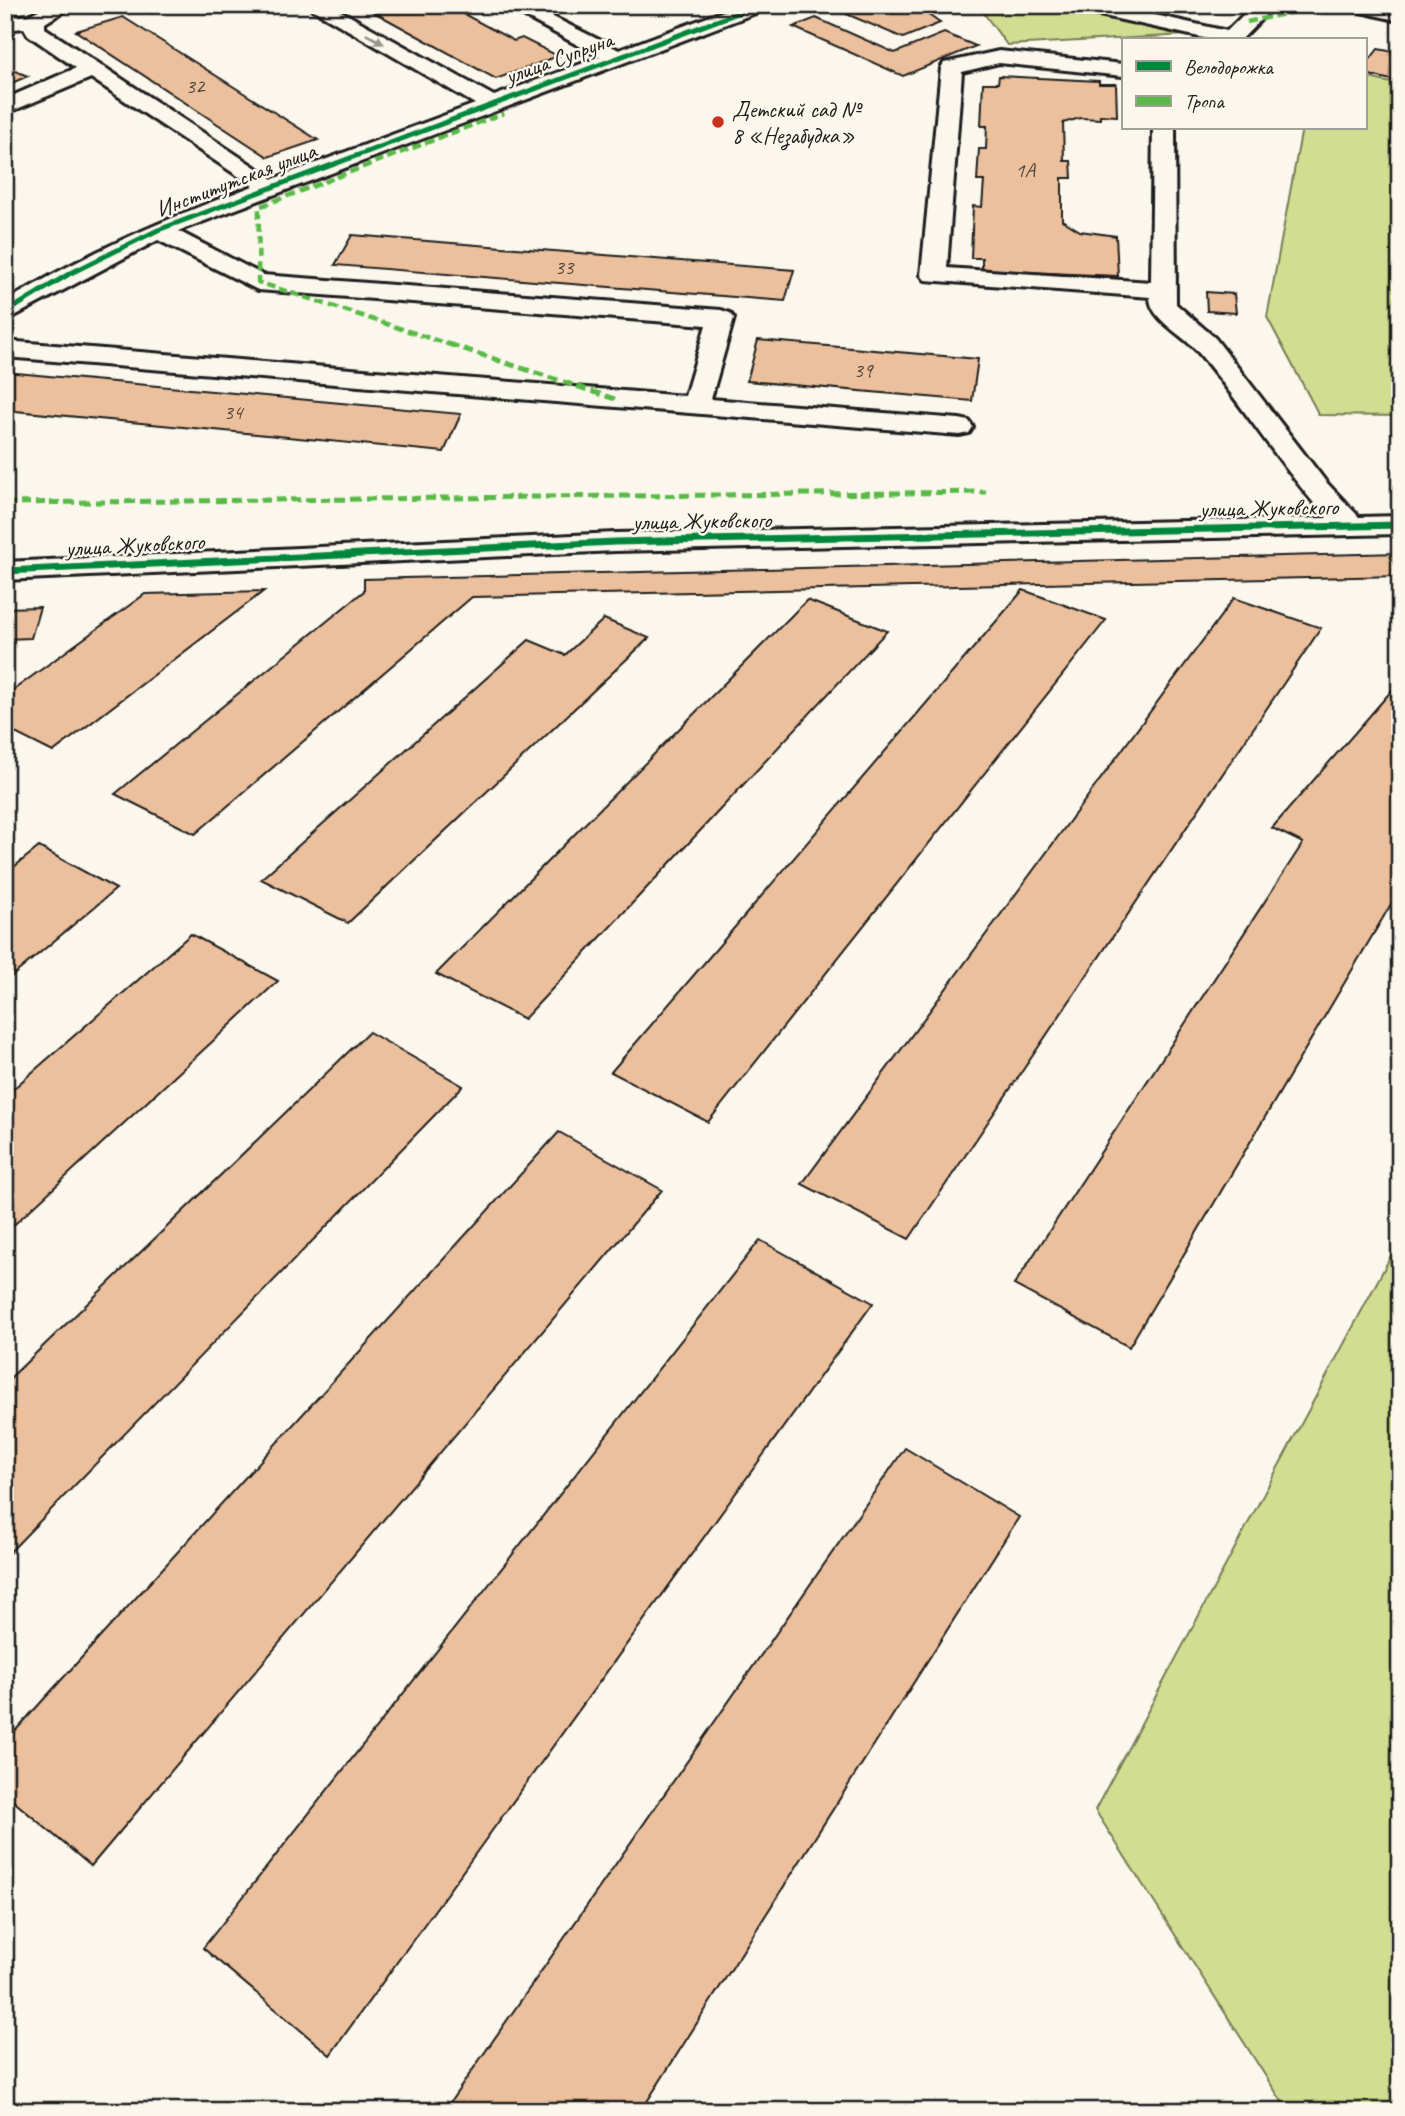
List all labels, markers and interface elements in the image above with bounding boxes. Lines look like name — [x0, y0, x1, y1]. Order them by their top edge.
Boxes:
street label: улица Супруна — [499, 24, 619, 92]
one-way arrow — [365, 33, 384, 45]
legend — [1122, 38, 1366, 130]
text: Велодорожка — [1184, 54, 1274, 80]
house number: 32 — [186, 73, 206, 99]
text: Тропа — [1184, 88, 1225, 114]
place label: Детский сад № 8 «Незабудка» — [732, 95, 863, 151]
marker: Детский сад № 8 «Незабудка» — [710, 114, 726, 130]
street label: Институтская улица — [152, 135, 322, 224]
house number: 1А — [1015, 157, 1036, 183]
house number: 33 — [555, 254, 575, 280]
house number: 39 — [854, 357, 874, 383]
house number: 34 — [224, 399, 245, 425]
street label: улица Жуковского — [1197, 492, 1340, 524]
street label: улица Жуковского — [630, 505, 773, 537]
street label: улица Жуковского — [63, 527, 207, 563]

